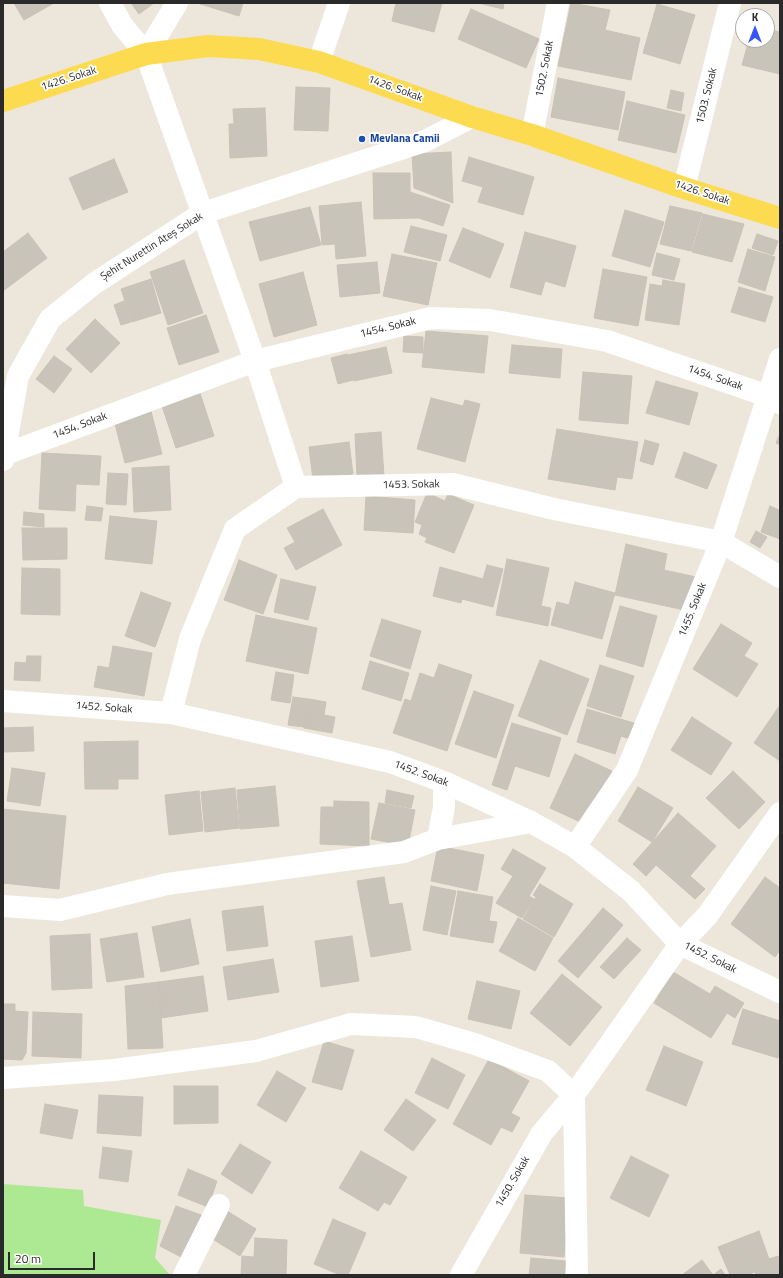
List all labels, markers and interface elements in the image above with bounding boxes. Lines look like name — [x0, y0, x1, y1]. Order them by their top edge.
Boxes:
north arrow — [735, 8, 775, 48]
text: K — [752, 9, 758, 25]
street label: 1502. Sokak — [533, 40, 557, 98]
street label: 1426. Sokak — [40, 64, 98, 94]
street label: 1503. Sokak — [694, 67, 720, 125]
street label: 1426. Sokak — [366, 73, 424, 105]
place label: Mevlana Camii — [370, 132, 440, 146]
marker: Mevlana Camii — [357, 134, 367, 144]
street label: 1426. Sokak — [673, 178, 731, 208]
street label: Şehit Nurettin Ateş Sokak — [98, 210, 206, 284]
street label: 1454. Sokak — [359, 315, 417, 341]
street label: 1454. Sokak — [686, 362, 744, 394]
street label: 1454. Sokak — [51, 410, 109, 442]
street label: 1453. Sokak — [382, 478, 440, 492]
street label: 1455. Sokak — [676, 581, 710, 639]
street label: 1452. Sokak — [75, 699, 133, 717]
street label: 1452. Sokak — [392, 758, 450, 790]
street label: 1452. Sokak — [681, 940, 739, 976]
street label: 1450. Sokak — [493, 1154, 533, 1210]
scale bar — [10, 1244, 97, 1270]
text: 20 m — [15, 1249, 41, 1268]

